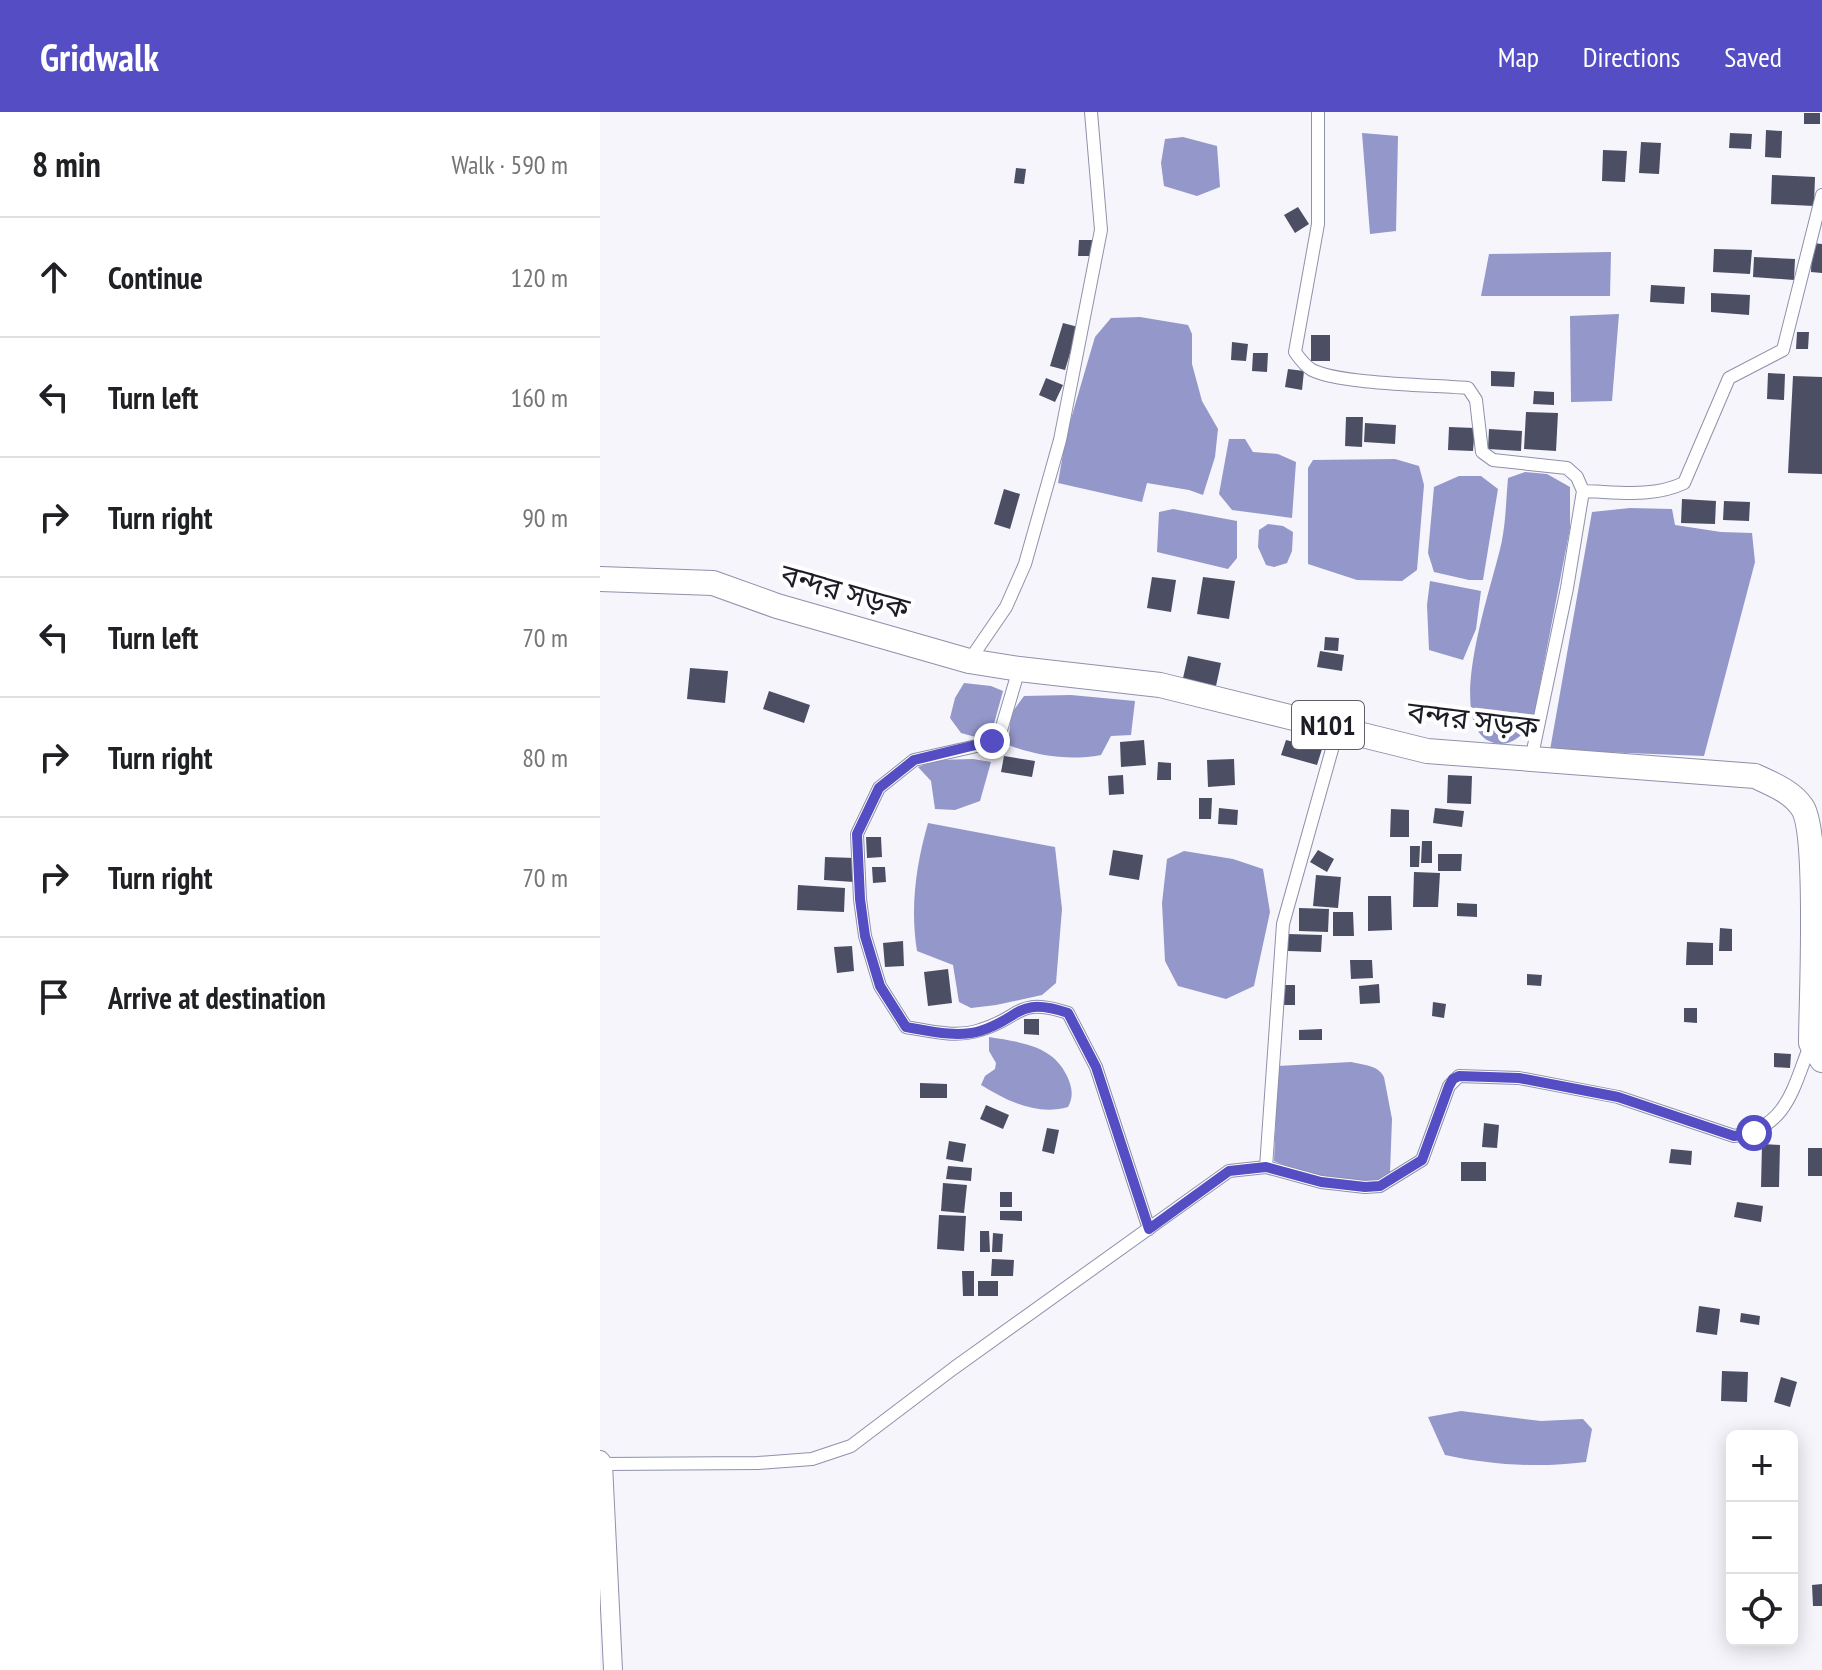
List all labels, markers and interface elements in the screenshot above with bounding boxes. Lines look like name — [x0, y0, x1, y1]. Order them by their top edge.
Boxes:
text: Gridwalk — [40, 32, 159, 81]
text: Map — [1498, 38, 1539, 75]
text: Directions — [1583, 38, 1680, 75]
text: Saved — [1724, 38, 1782, 75]
text: 8 min — [32, 142, 101, 186]
text: Walk · 590 m — [451, 148, 568, 181]
icon: ahead — [32, 255, 76, 299]
text: Continue — [108, 258, 203, 297]
text: 120 m — [510, 261, 568, 294]
icon: left — [32, 375, 76, 419]
text: Turn left — [108, 378, 198, 417]
text: 160 m — [510, 381, 568, 414]
icon: right — [32, 495, 76, 539]
text: Turn right — [108, 498, 212, 537]
text: 90 m — [522, 501, 568, 534]
street label: বন্দর সড়ক — [776, 553, 915, 628]
icon: left — [32, 615, 76, 659]
text: Turn left — [108, 618, 198, 657]
text: 70 m — [522, 621, 568, 654]
street label: বন্দর সড়ক — [1404, 691, 1542, 746]
road number: N101 — [1292, 701, 1364, 749]
route end — [974, 723, 1010, 759]
icon: right — [32, 735, 76, 779]
text: Turn right — [108, 738, 212, 777]
text: 80 m — [522, 741, 568, 774]
icon: right — [32, 855, 76, 899]
text: Turn right — [108, 858, 212, 897]
text: 70 m — [522, 861, 568, 894]
icon: arrive — [32, 975, 76, 1019]
text: Arrive at destination — [108, 978, 326, 1017]
route start — [1736, 1115, 1772, 1151]
map controls — [1726, 1430, 1798, 1646]
button: + — [1726, 1430, 1798, 1502]
button: − — [1726, 1502, 1798, 1574]
button: locate — [1726, 1574, 1798, 1646]

